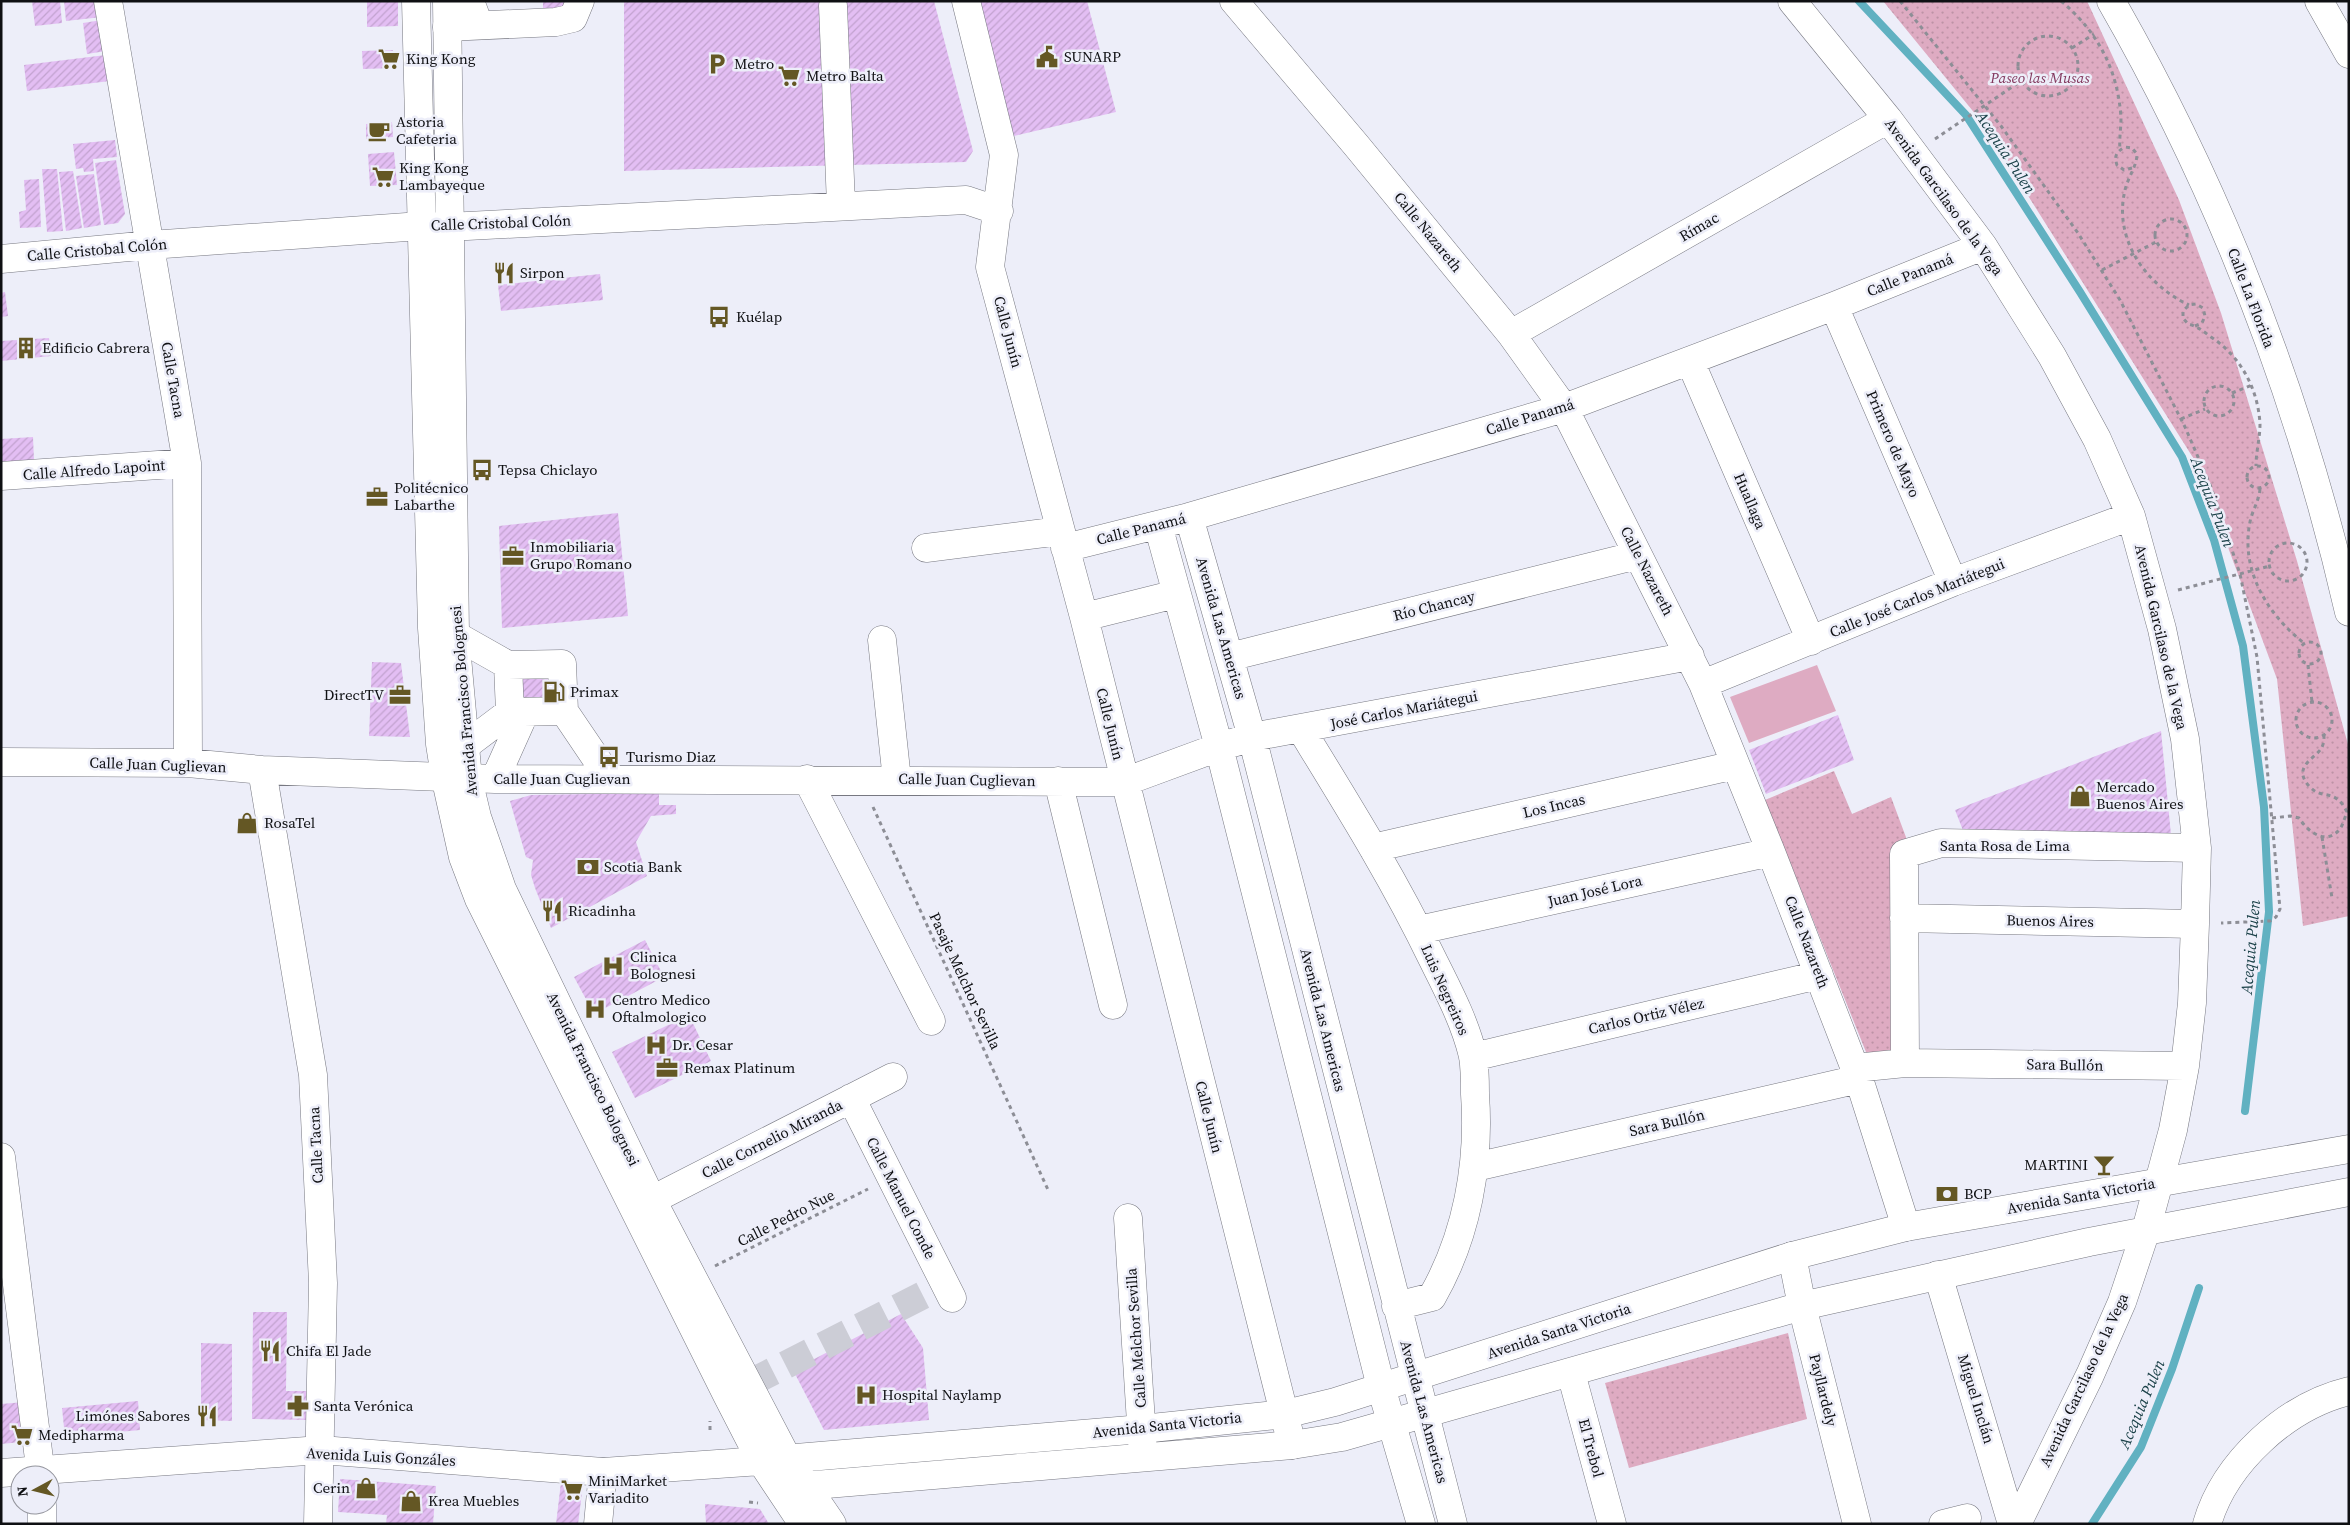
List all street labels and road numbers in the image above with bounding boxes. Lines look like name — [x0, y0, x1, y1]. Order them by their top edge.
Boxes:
street label: Avenida Garcilaso de la Vega — [1880, 114, 2009, 280]
street label: Calle Nazareth — [1389, 187, 1467, 276]
street label: Rímac — [1675, 207, 1722, 246]
street label: Calle Cristobal Colón — [430, 210, 572, 235]
street label: Calle Cristobal Colón — [26, 233, 168, 266]
street label: Calle La Florida — [2223, 245, 2280, 351]
street label: Calle Panamá — [1864, 248, 1956, 301]
street label: Calle Junín — [989, 294, 1028, 370]
street label: Calle Tacna — [156, 340, 191, 420]
street label: Primero de Mayo — [1861, 387, 1926, 501]
street label: Calle Panamá — [1483, 393, 1577, 440]
street label: Calle Alfredo Lapoint — [22, 454, 166, 485]
street label: Huallaga — [1729, 469, 1772, 533]
street label: Calle Panamá — [1094, 507, 1188, 550]
street label: Calle Nazareth — [1616, 522, 1679, 619]
street label: Avenida Garcilaso de la Vega — [2130, 542, 2193, 732]
street label: Calle José Carlos Mariátegui — [1826, 553, 2007, 642]
street label: Avenida Las Americas — [1191, 554, 1252, 701]
street label: Río Chancay — [1391, 585, 1477, 626]
street label: Avenida Francisco Bolognesi — [445, 605, 482, 797]
street label: José Carlos Mariátegui — [1327, 685, 1479, 734]
street label: Calle Junín — [1091, 686, 1130, 762]
street label: Calle Juan Cuglievan — [89, 752, 227, 777]
street label: Calle Juan Cuglievan — [493, 768, 631, 789]
street label: Calle Juan Cuglievan — [898, 768, 1036, 791]
street label: Los Incas — [1521, 788, 1587, 823]
street label: Santa Rosa de Lima — [1940, 835, 2070, 856]
street label: Juan José Lora — [1545, 869, 1644, 912]
street label: Calle Nazareth — [1780, 892, 1835, 991]
street label: Pasaje Melchor Sevilla — [924, 909, 1007, 1053]
street label: Buenos Aires — [2006, 909, 2094, 932]
street label: Luis Negreiros — [1416, 941, 1475, 1039]
street label: Avenida Las Americas — [1296, 946, 1351, 1094]
street label: Avenida Francisco Bolognesi — [542, 988, 645, 1169]
street label: Carlos Ortiz Vélez — [1586, 992, 1706, 1039]
street label: Sara Bullón — [2026, 1053, 2104, 1076]
street label: Calle Junín — [1190, 1079, 1229, 1155]
street label: Calle Cornelio Miranda — [698, 1094, 846, 1183]
street label: Sara Bullón — [1627, 1104, 1707, 1141]
street label: Calle Tacna — [303, 1106, 328, 1184]
street label: Calle Manuel Conde — [862, 1133, 941, 1263]
street label: Avenida Santa Victoria — [2005, 1172, 2157, 1219]
street label: Calle Pedro Nue — [733, 1184, 838, 1251]
street label: Calle Melchor Sevilla — [1120, 1267, 1151, 1409]
street label: Avenida Garcilaso de la Vega — [2034, 1289, 2133, 1470]
street label: Avenida Santa Victoria — [1484, 1297, 1634, 1364]
street label: Avenida Las Americas — [1395, 1338, 1454, 1486]
street label: Payllardely — [1804, 1351, 1843, 1429]
street label: Miguel Inclán — [1953, 1351, 2000, 1446]
street label: Avenida Santa Victoria — [1091, 1406, 1243, 1443]
street label: El Trebol — [1574, 1416, 1610, 1480]
street label: Avenida Luis Gonzáles — [306, 1442, 456, 1471]

